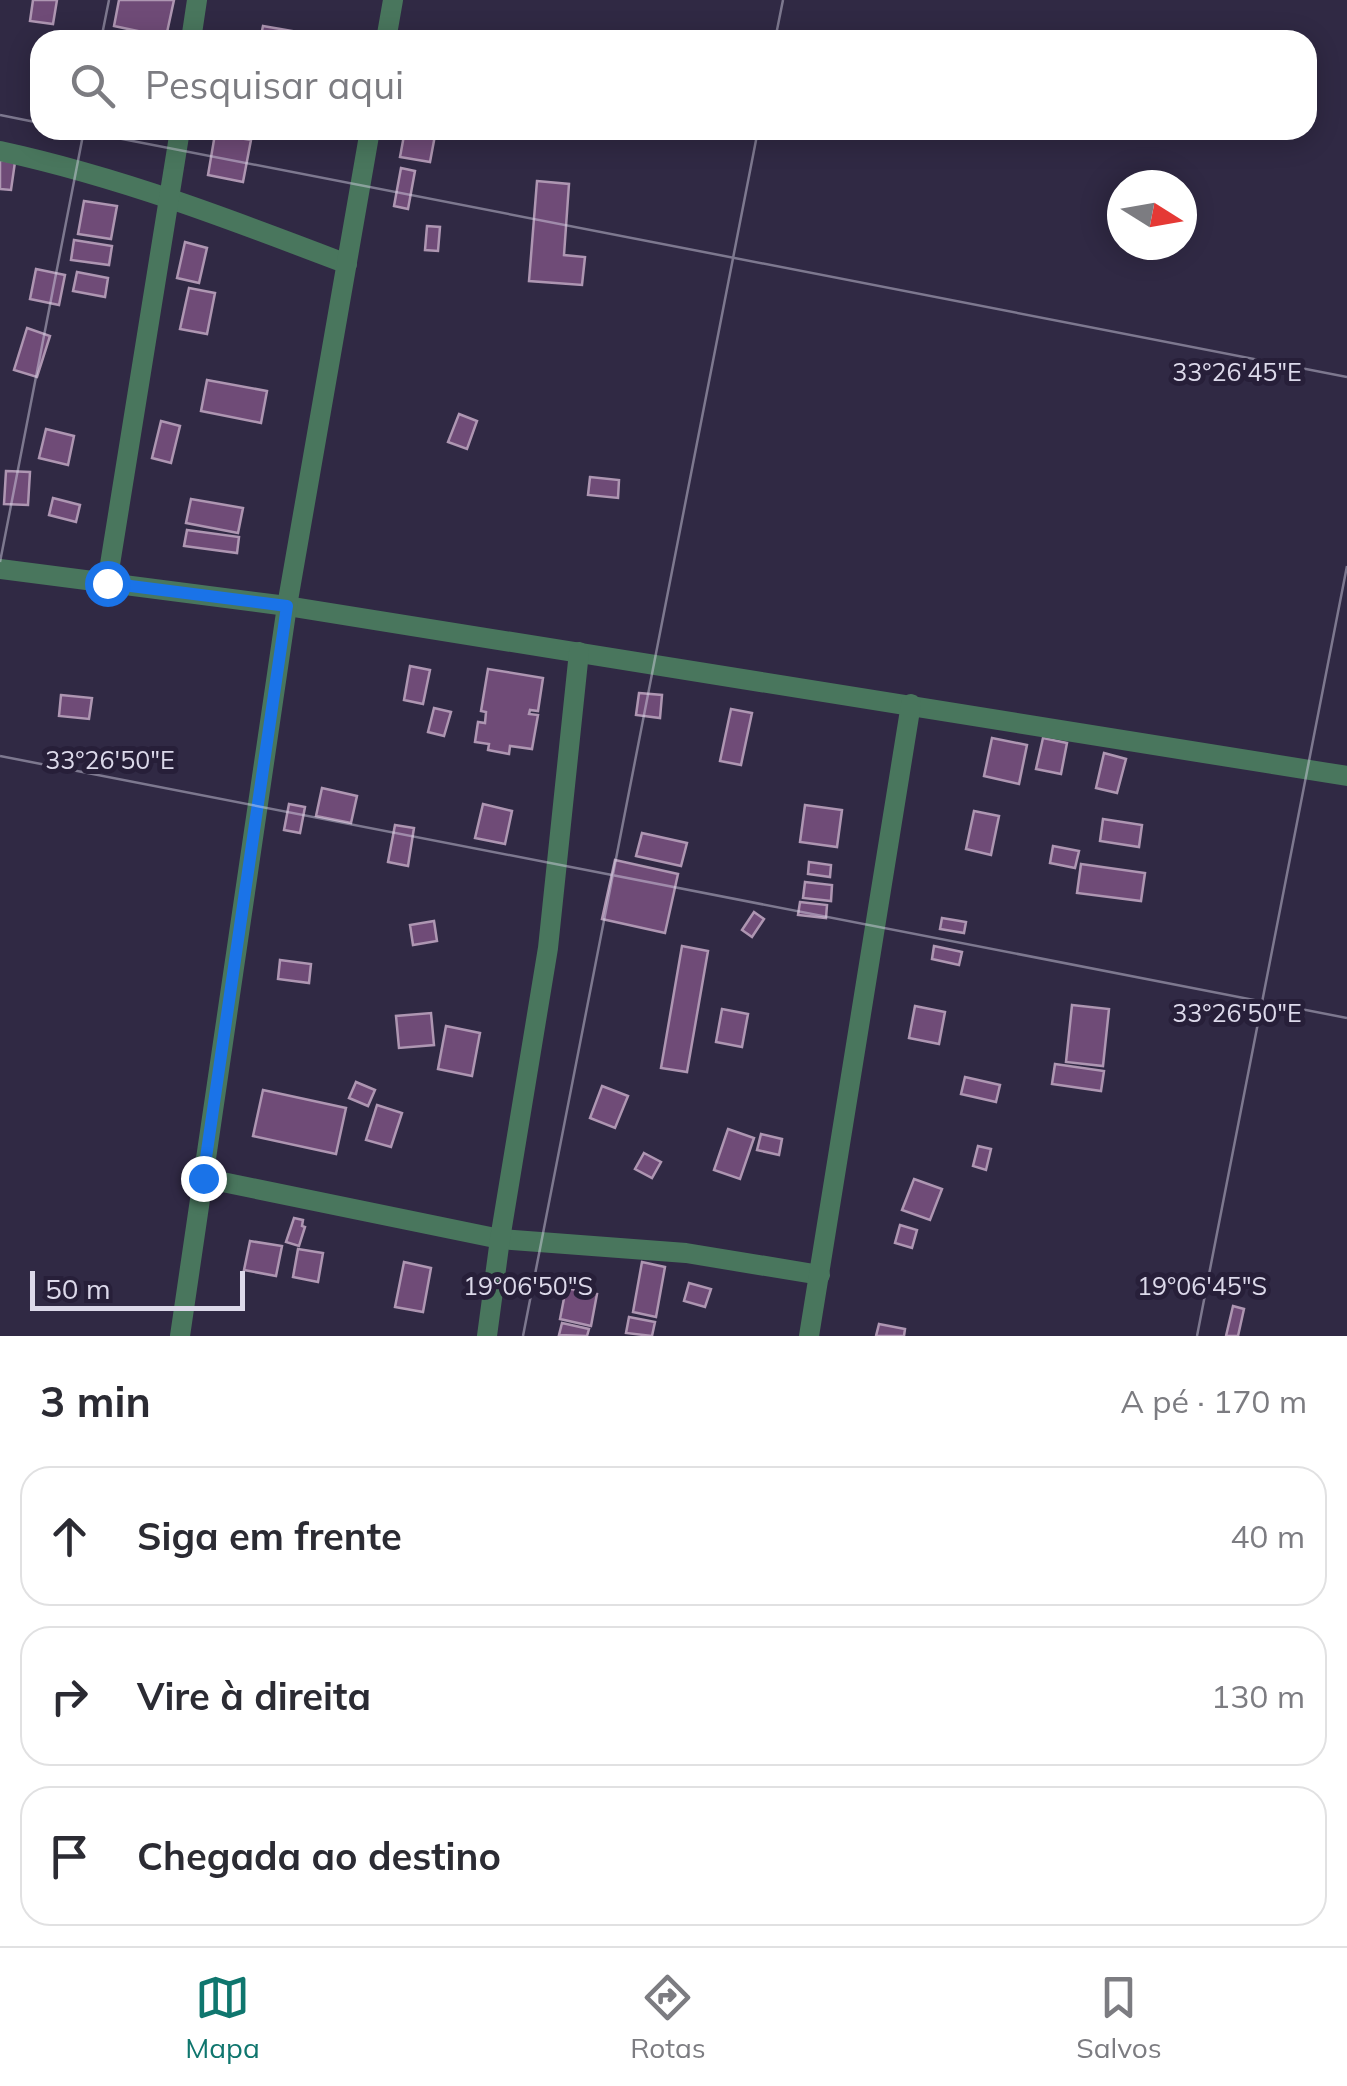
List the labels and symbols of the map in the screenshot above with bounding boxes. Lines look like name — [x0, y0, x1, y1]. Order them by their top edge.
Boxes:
north arrow — [1107, 170, 1197, 260]
text: 33°26'45"E — [1172, 356, 1302, 387]
route start — [85, 561, 131, 607]
text: 33°26'50"E — [45, 744, 175, 775]
text: 33°26'50"E — [1172, 997, 1302, 1028]
route end — [181, 1156, 227, 1202]
scale bar — [30, 1266, 245, 1310]
text: 19°06'50"S — [463, 1270, 593, 1301]
text: 19°06'45"S — [1137, 1270, 1267, 1301]

